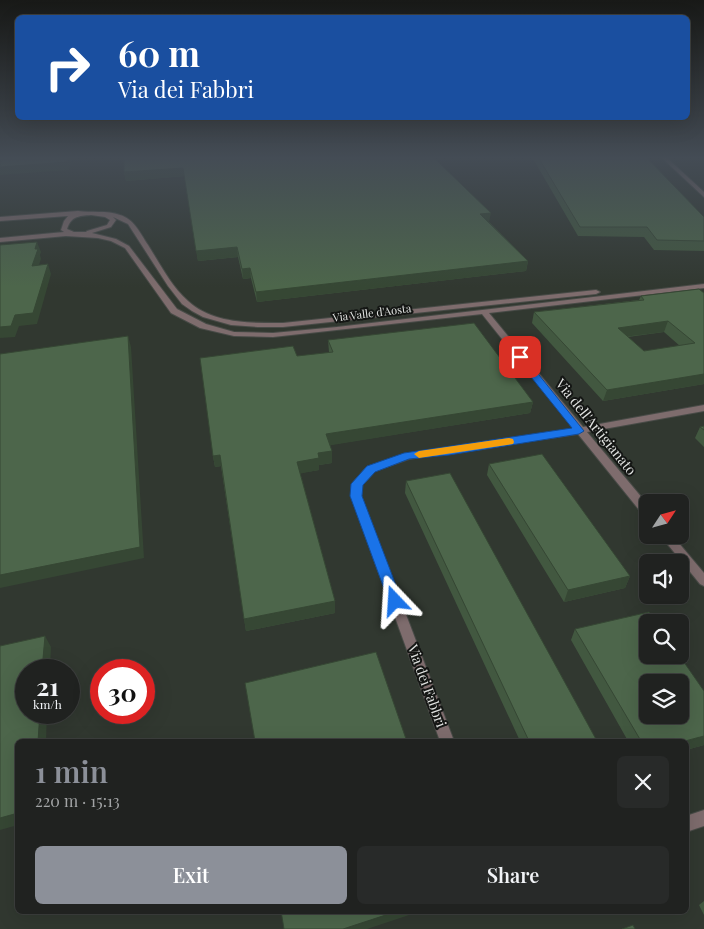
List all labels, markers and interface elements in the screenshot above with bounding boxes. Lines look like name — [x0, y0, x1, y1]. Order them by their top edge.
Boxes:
text: 60 m — [118, 29, 200, 76]
icon: right — [35, 35, 100, 100]
text: Via dei Fabbri — [118, 74, 254, 104]
street label: Via Valle d'Aosta — [331, 300, 413, 325]
pin — [499, 336, 541, 378]
icon: arrive — [506, 343, 534, 371]
street label: Via dell'Artigianato — [551, 374, 641, 479]
north arrow — [639, 494, 689, 544]
map controls — [639, 494, 689, 724]
button: sound — [639, 554, 689, 604]
position arrow — [368, 574, 420, 626]
button: search — [639, 614, 689, 664]
street label: Via dei Fabbri — [403, 641, 451, 730]
speed limit sign: 30 — [90, 659, 155, 724]
text: 21 — [36, 669, 59, 702]
button: layers — [639, 674, 689, 724]
text: km/h — [33, 696, 62, 712]
text: 1 min — [35, 751, 108, 791]
button: close — [617, 756, 669, 808]
text: 220 m · 15:13 — [35, 790, 120, 811]
button: Exit — [35, 846, 347, 904]
button: Share — [357, 846, 669, 904]

